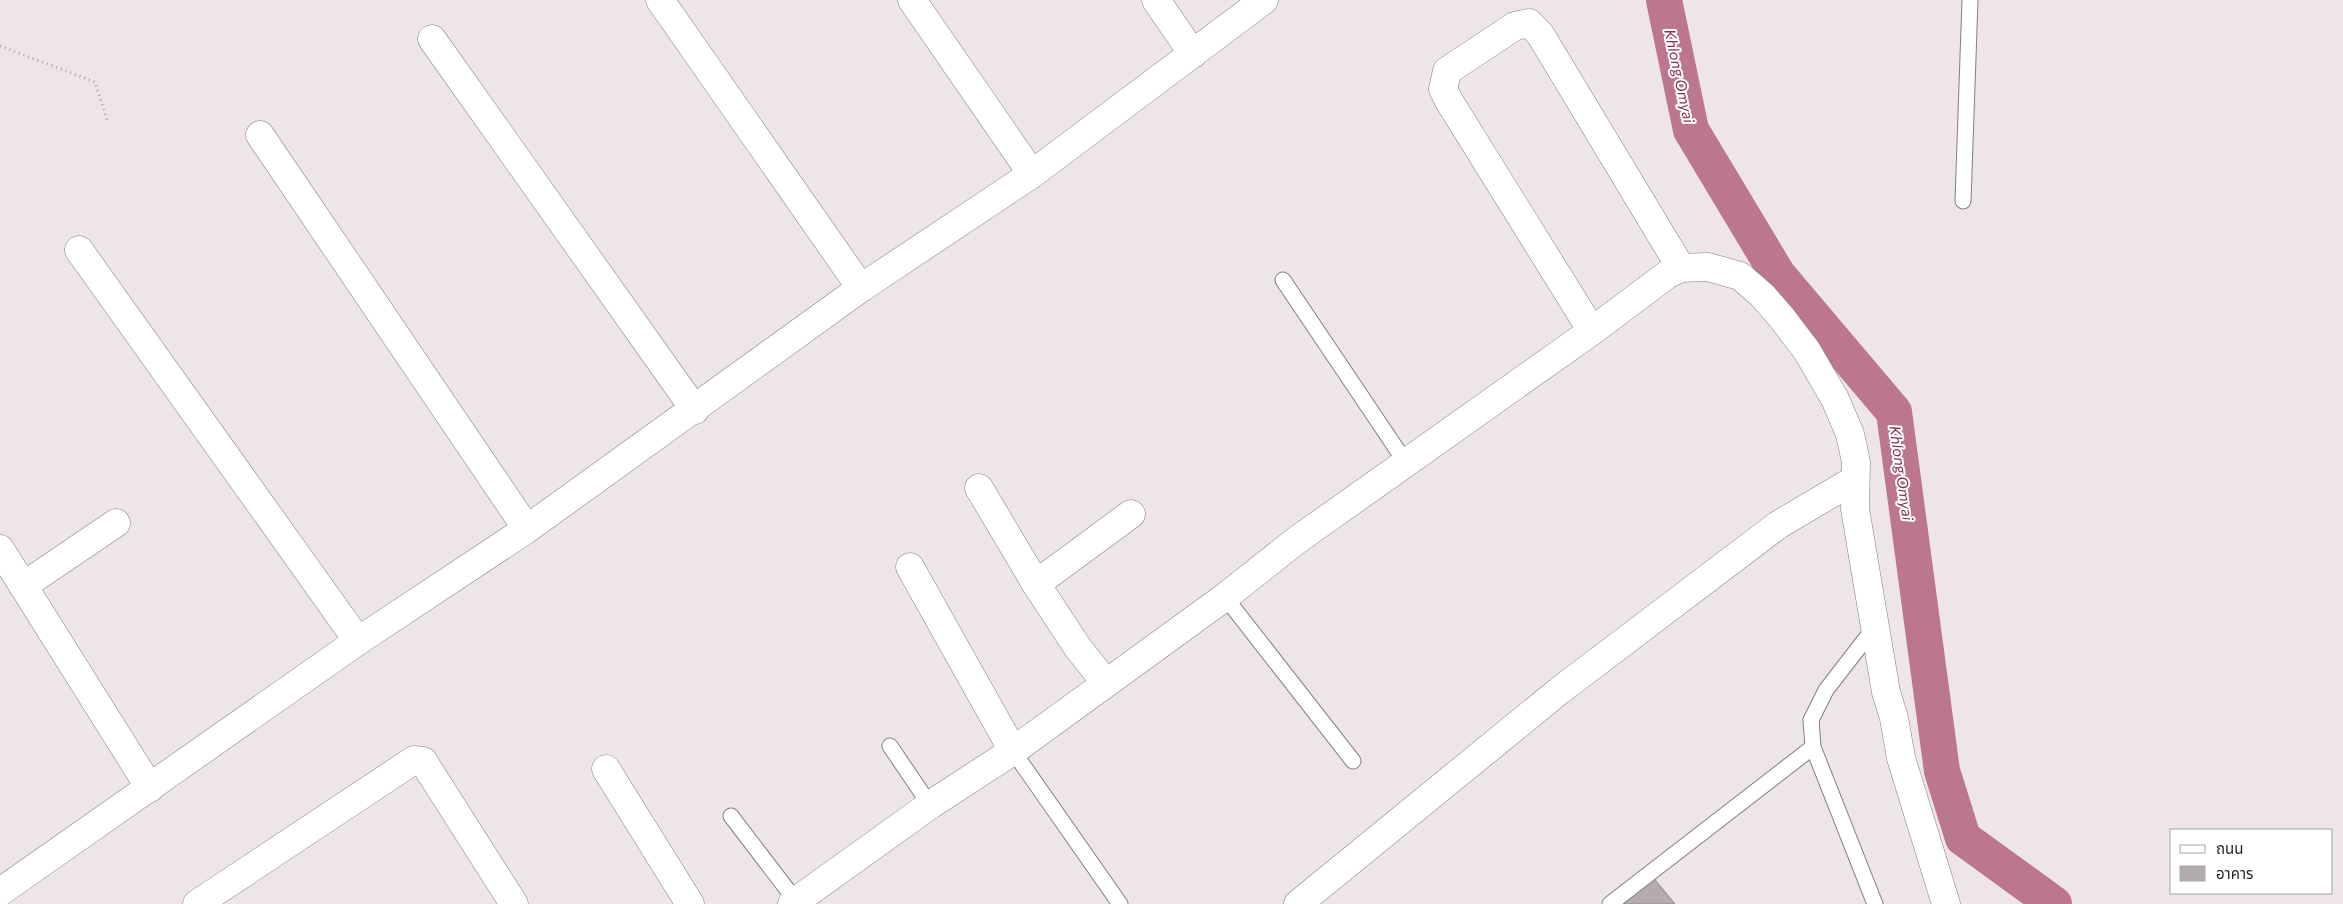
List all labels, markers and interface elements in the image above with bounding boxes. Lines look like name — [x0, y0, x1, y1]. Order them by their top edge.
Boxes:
water label: Khlong Omyai — [1661, 27, 1699, 126]
water label: Khlong Omyai — [1886, 425, 1918, 523]
legend — [2170, 829, 2333, 894]
text: ถนน — [2216, 839, 2243, 857]
text: อาคาร — [2216, 864, 2253, 882]

